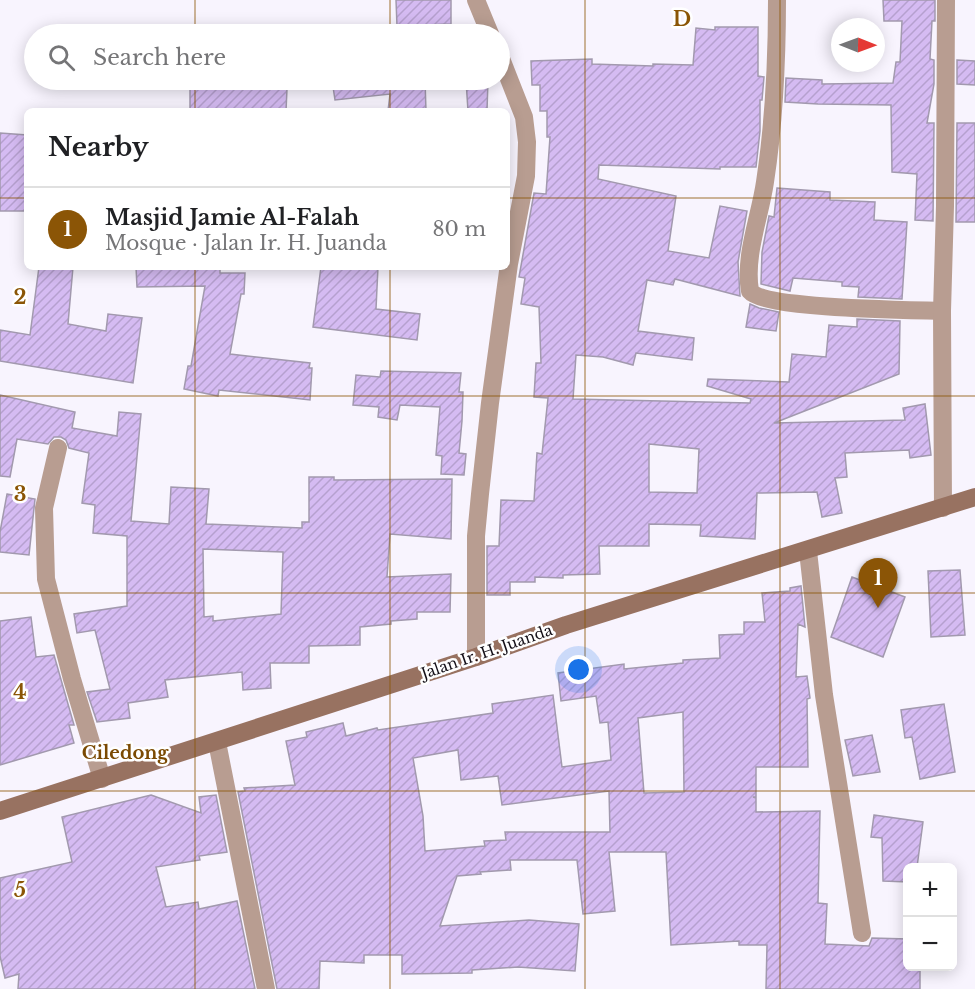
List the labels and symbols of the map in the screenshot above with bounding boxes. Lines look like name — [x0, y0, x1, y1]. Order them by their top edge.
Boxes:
text: D — [673, 7, 691, 31]
north arrow — [831, 18, 885, 72]
text: 2 — [13, 285, 27, 309]
text: 3 — [14, 482, 26, 506]
pin: 1 — [858, 558, 898, 608]
street label: Jalan Ir. H. Juanda — [417, 620, 556, 684]
your location — [564, 655, 593, 684]
text: 4 — [13, 680, 27, 704]
district label: Ciledong — [82, 742, 169, 764]
text: 5 — [14, 878, 26, 902]

